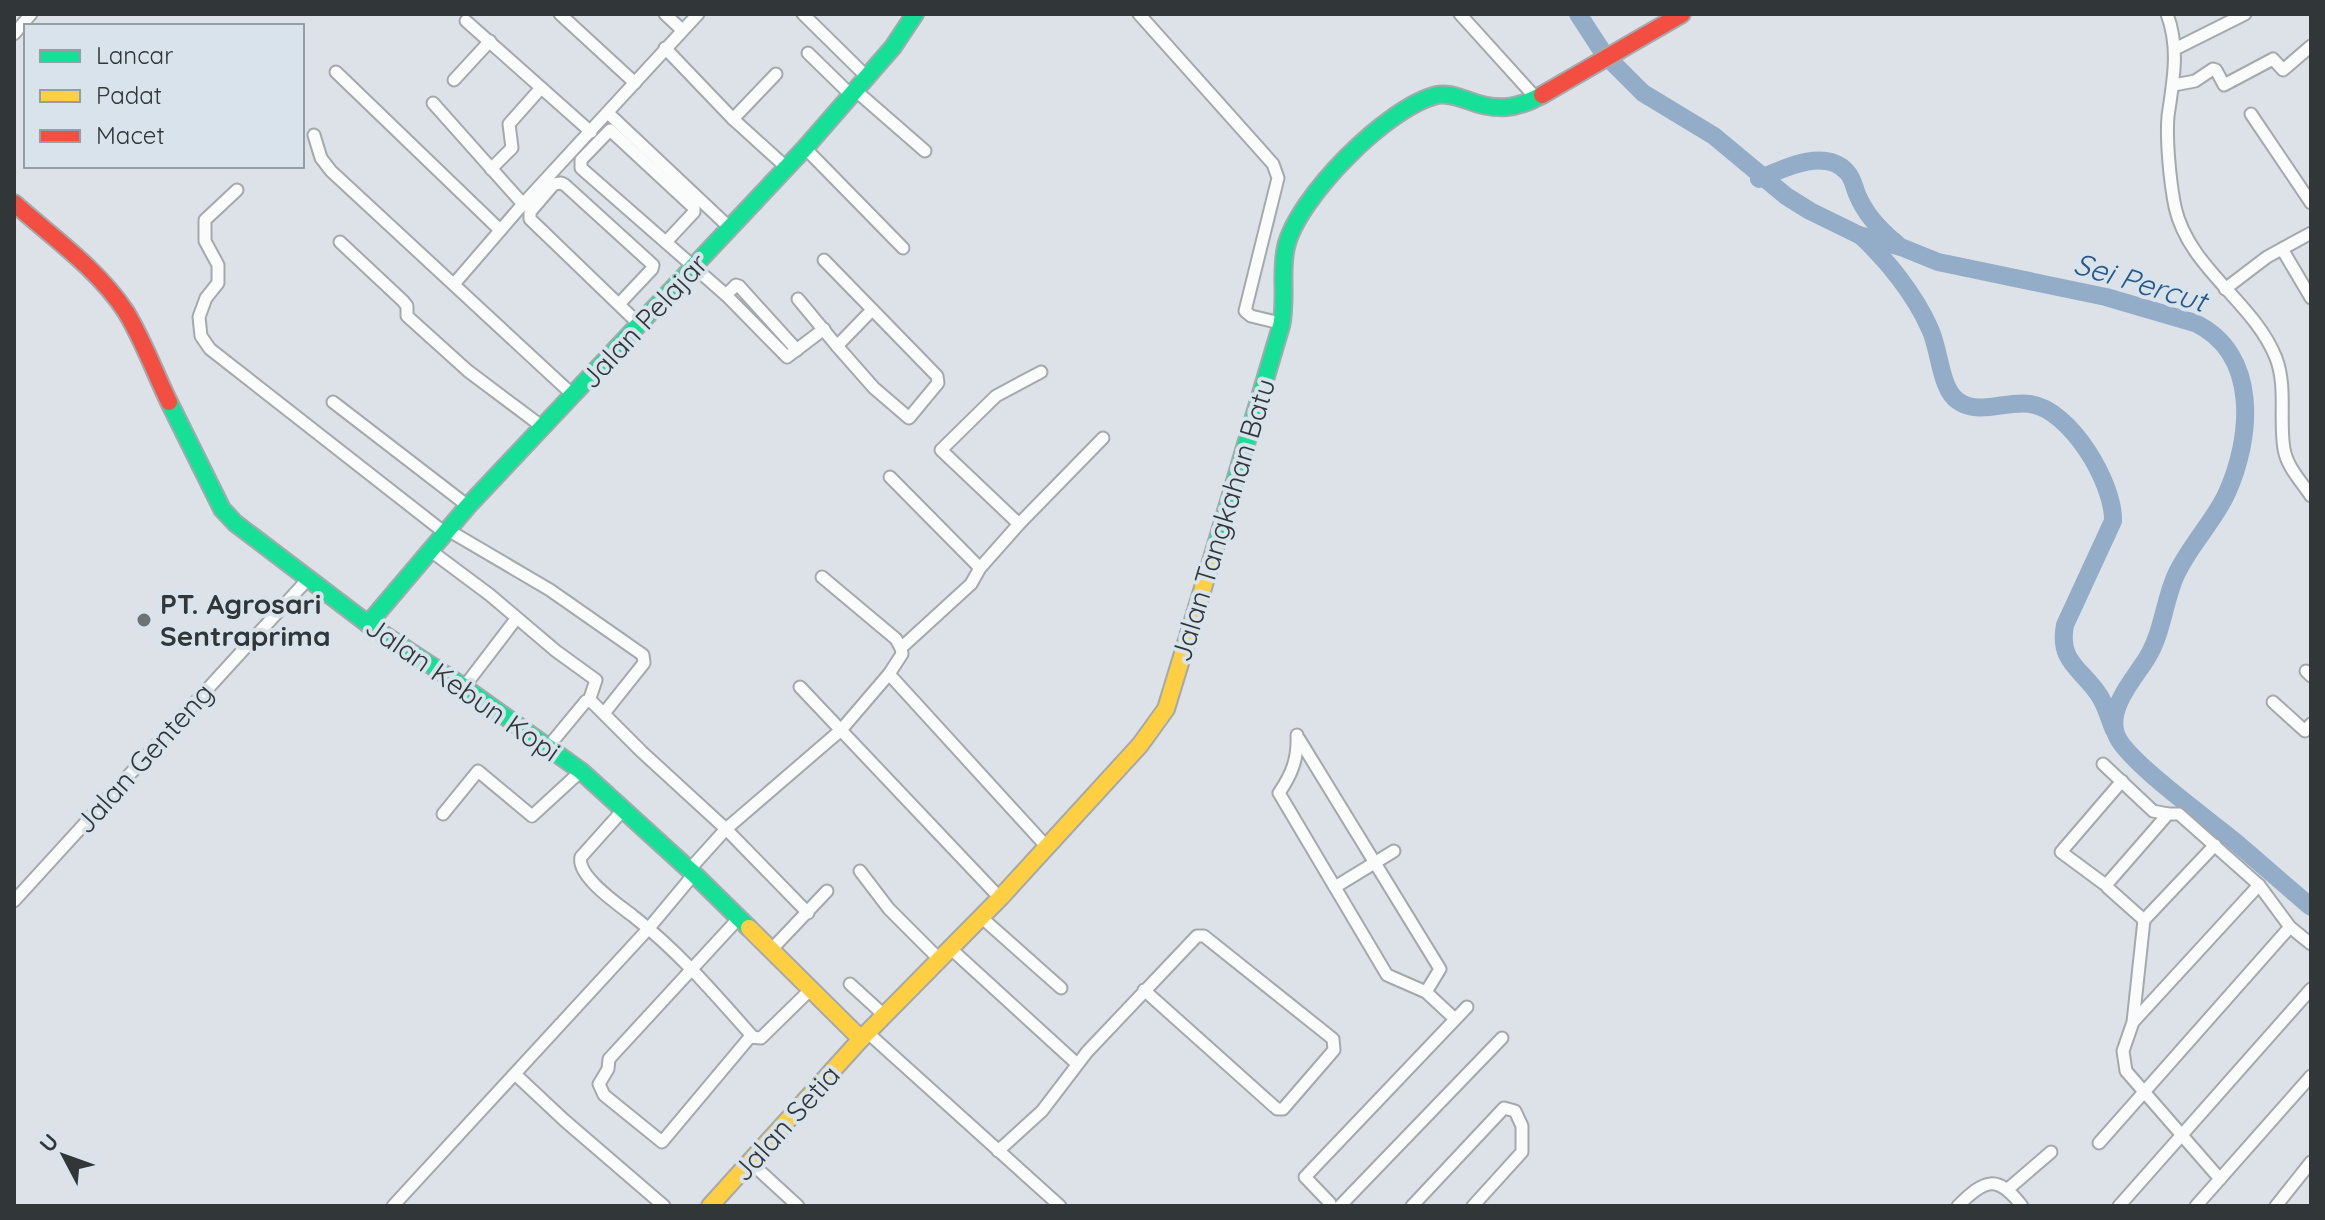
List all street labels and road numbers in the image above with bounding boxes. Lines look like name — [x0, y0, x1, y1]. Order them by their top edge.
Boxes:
street label: Jalan Pelajar — [572, 246, 715, 395]
street label: Jalan Tangkahan Batu — [1163, 374, 1282, 666]
street label: Jalan Kebun Kopi — [359, 609, 567, 769]
street label: Jalan Genteng — [67, 675, 220, 840]
street label: Jalan Setia — [724, 1057, 847, 1188]

